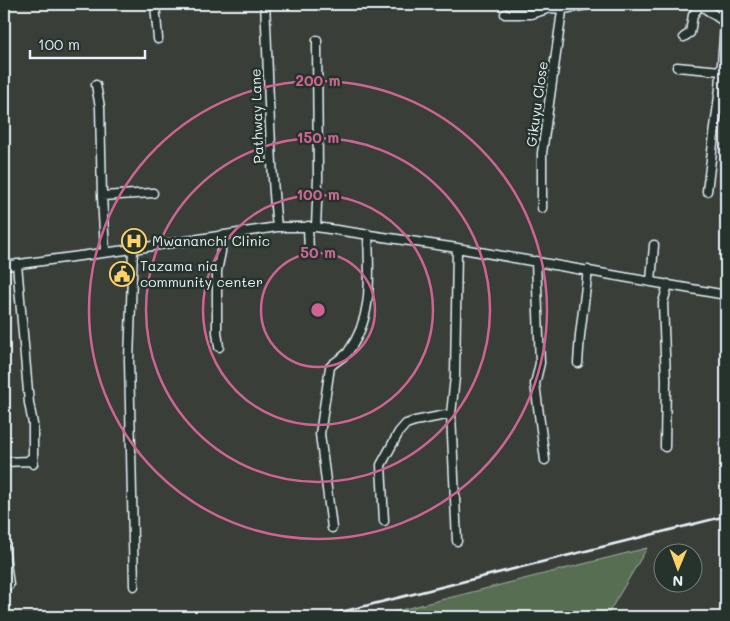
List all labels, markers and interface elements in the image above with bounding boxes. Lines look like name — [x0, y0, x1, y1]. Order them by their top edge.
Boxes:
scale bar — [30, 28, 145, 60]
text: 100 m — [38, 34, 80, 54]
street label: Gikuyu Close — [521, 60, 552, 148]
street label: Pathway Lane — [245, 68, 268, 164]
text: 200 m — [296, 70, 341, 90]
text: 150 m — [297, 127, 339, 147]
text: 100 m — [296, 184, 340, 204]
hospital icon: Mwananchi Clinic — [121, 228, 147, 254]
place label: Mwananchi Clinic — [152, 231, 270, 250]
text: 50 m — [300, 242, 336, 262]
place label: Tazama nia community center — [140, 256, 263, 291]
public building icon: Tazama nia community center — [109, 261, 135, 287]
centre of rings — [309, 301, 327, 319]
north arrow — [652, 544, 702, 594]
text: N — [672, 572, 683, 591]

